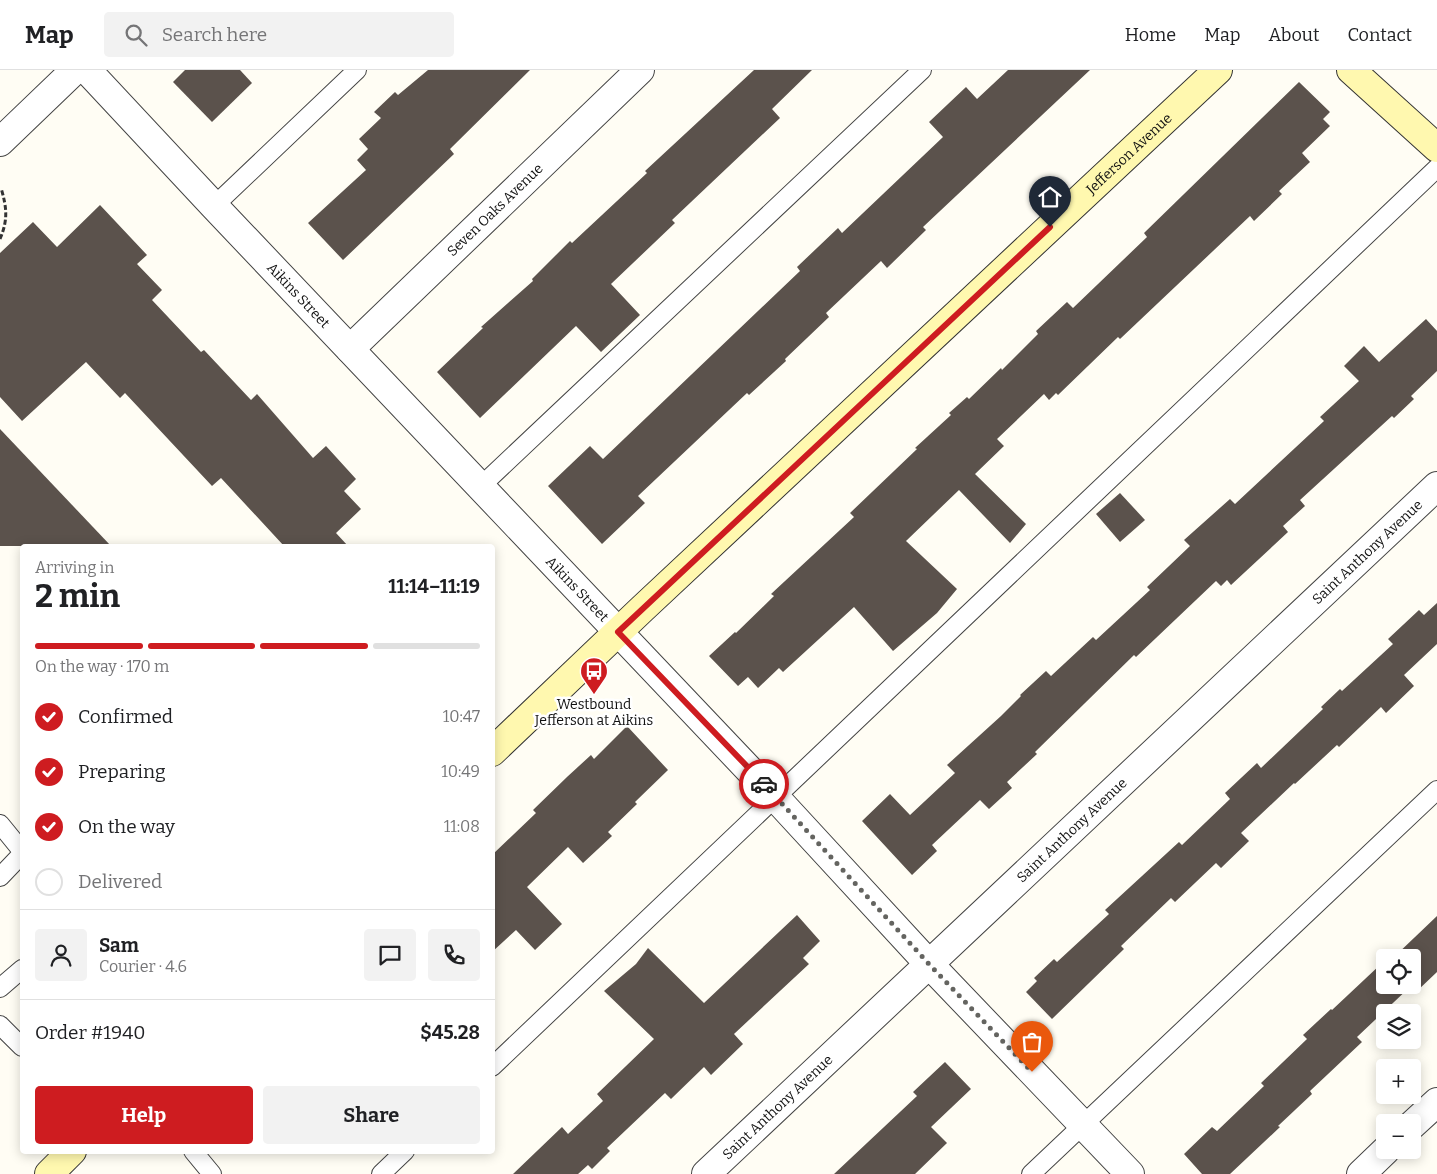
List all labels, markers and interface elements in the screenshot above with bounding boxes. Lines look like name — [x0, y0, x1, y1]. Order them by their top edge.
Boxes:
search box — [104, 12, 454, 57]
text: Map — [25, 21, 74, 49]
icon: search — [122, 21, 150, 49]
text: Search here — [162, 23, 267, 46]
text: Home — [1125, 24, 1176, 46]
text: Map — [1204, 24, 1240, 46]
text: About — [1268, 24, 1319, 46]
text: Contact — [1347, 24, 1412, 46]
street label: Jefferson Avenue — [1082, 109, 1175, 198]
street label: Seven Oaks Avenue — [443, 160, 546, 260]
pin — [1029, 176, 1071, 227]
icon: home — [1036, 183, 1064, 211]
street label: Aikins Street — [264, 259, 334, 331]
street label: Saint Anthony Avenue — [1309, 496, 1426, 608]
street label: Aikins Street — [542, 553, 612, 625]
text: Arriving in — [35, 558, 114, 577]
text: 11:14–11:19 — [388, 575, 480, 598]
text: 2 min — [35, 577, 120, 615]
bus stop icon: Westbound Jefferson at Aikins — [579, 656, 609, 695]
text: On the way · 170 m — [35, 657, 169, 676]
place label: Westbound Jefferson at Aikins — [534, 696, 653, 729]
icon: check — [35, 703, 63, 731]
text: Confirmed — [78, 705, 173, 728]
text: 10:47 — [443, 707, 480, 726]
icon: check — [35, 758, 63, 786]
courier — [739, 759, 789, 809]
text: Preparing — [78, 760, 166, 783]
text: 10:49 — [441, 762, 480, 781]
icon: car — [750, 770, 778, 798]
street label: Saint Anthony Avenue — [1013, 774, 1130, 886]
icon: check — [35, 813, 63, 841]
text: On the way — [78, 815, 175, 838]
text: 11:08 — [444, 817, 480, 836]
text: Delivered — [78, 870, 162, 893]
button: person — [35, 929, 87, 981]
button: chat — [364, 929, 416, 981]
button: phone — [428, 929, 480, 981]
text: Sam — [99, 934, 139, 957]
map controls — [1376, 949, 1421, 1159]
button: locate — [1376, 949, 1421, 994]
text: Courier · 4.6 — [99, 957, 187, 976]
button: layers — [1376, 1004, 1421, 1049]
text: Order #1940 — [35, 1021, 146, 1044]
text: $45.28 — [420, 1021, 480, 1044]
pin — [1011, 1021, 1053, 1072]
icon: bag — [1018, 1028, 1046, 1056]
street label: Saint Anthony Avenue — [719, 1051, 836, 1163]
button: + — [1376, 1059, 1421, 1104]
button: Help — [35, 1086, 253, 1144]
button: Share — [263, 1086, 480, 1144]
button: − — [1376, 1114, 1421, 1159]

